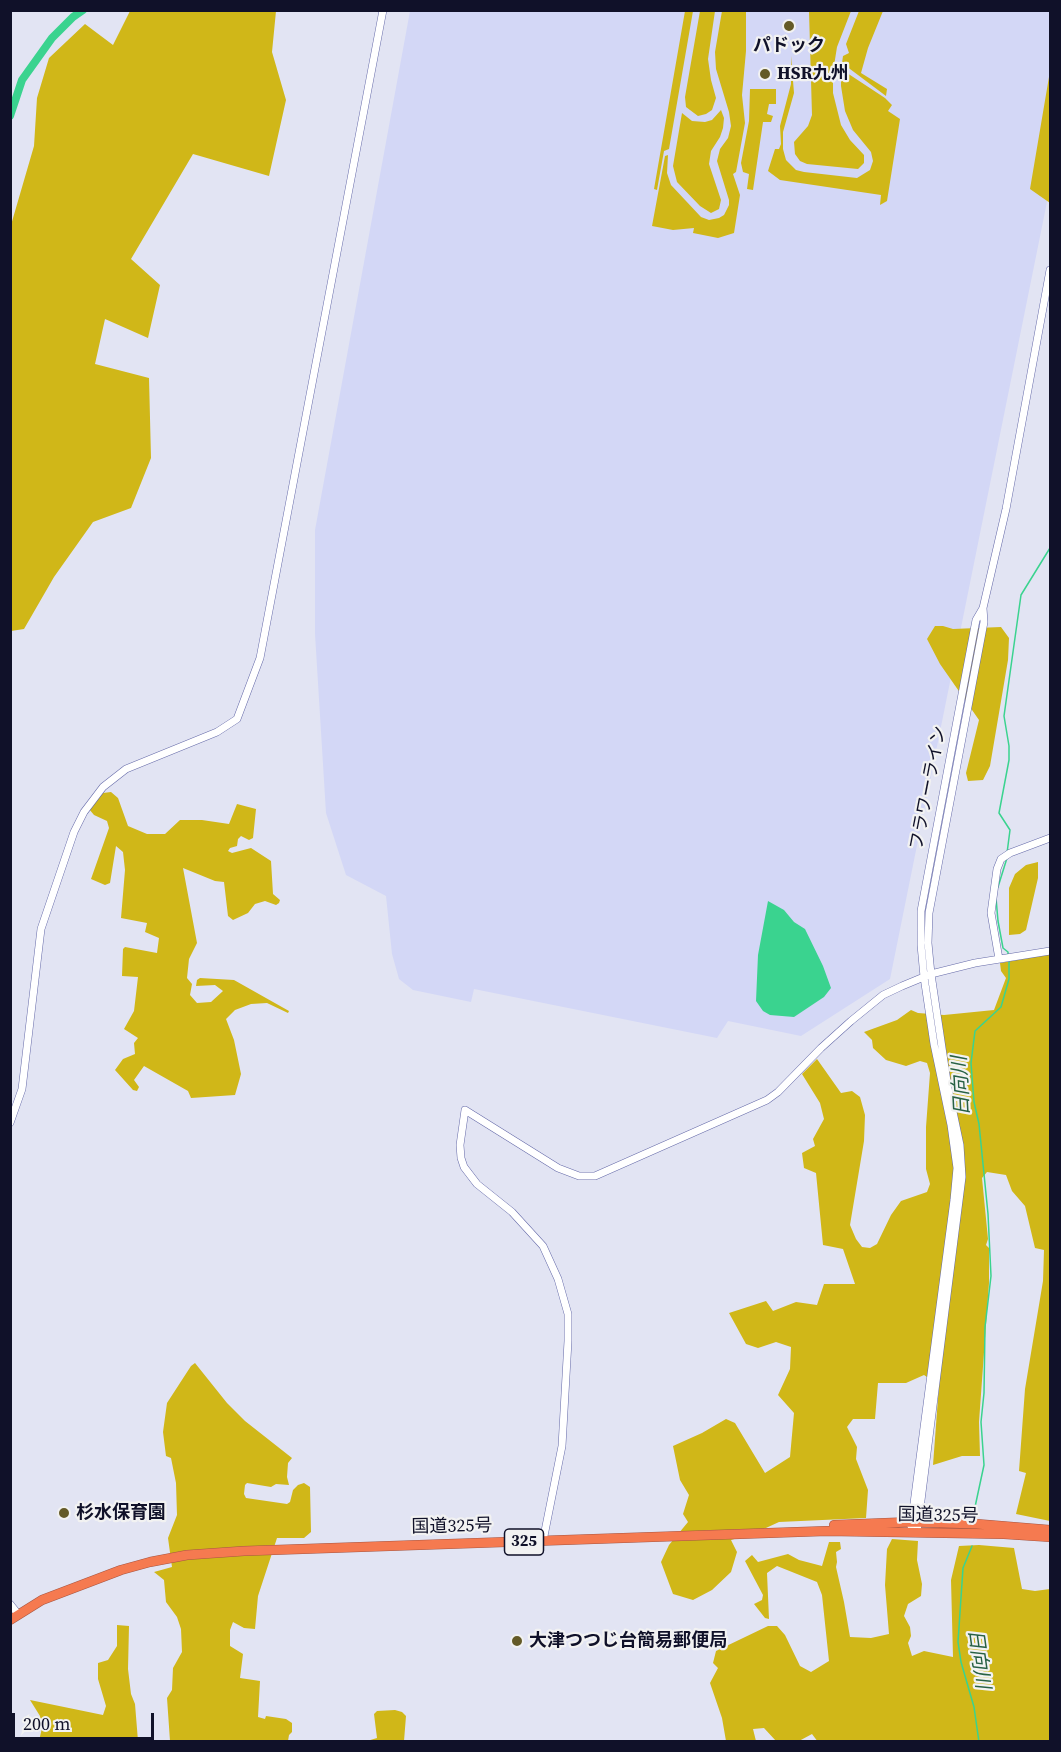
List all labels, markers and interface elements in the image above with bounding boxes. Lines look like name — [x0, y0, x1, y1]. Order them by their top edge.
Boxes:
marker: パドック — [782, 19, 796, 33]
place label: パドック — [753, 35, 825, 57]
place label: HSR九州 — [777, 63, 849, 85]
marker: HSR九州 — [758, 67, 772, 81]
street label: フラワーライン — [906, 724, 952, 852]
water label: 日向川 — [948, 1055, 976, 1117]
place label: 杉水保育園 — [76, 1502, 166, 1524]
street label: 国道325号 — [897, 1504, 979, 1528]
marker: 杉水保育園 — [57, 1506, 71, 1520]
street label: 国道325号 — [411, 1515, 493, 1539]
road number: 325 — [504, 1529, 544, 1555]
water label: 日向川 — [962, 1628, 994, 1690]
place label: 大津つつじ台簡易郵便局 — [529, 1630, 727, 1652]
marker: 大津つつじ台簡易郵便局 — [510, 1634, 524, 1648]
scale bar — [15, 1701, 158, 1739]
text: 200 m — [23, 1711, 70, 1736]

